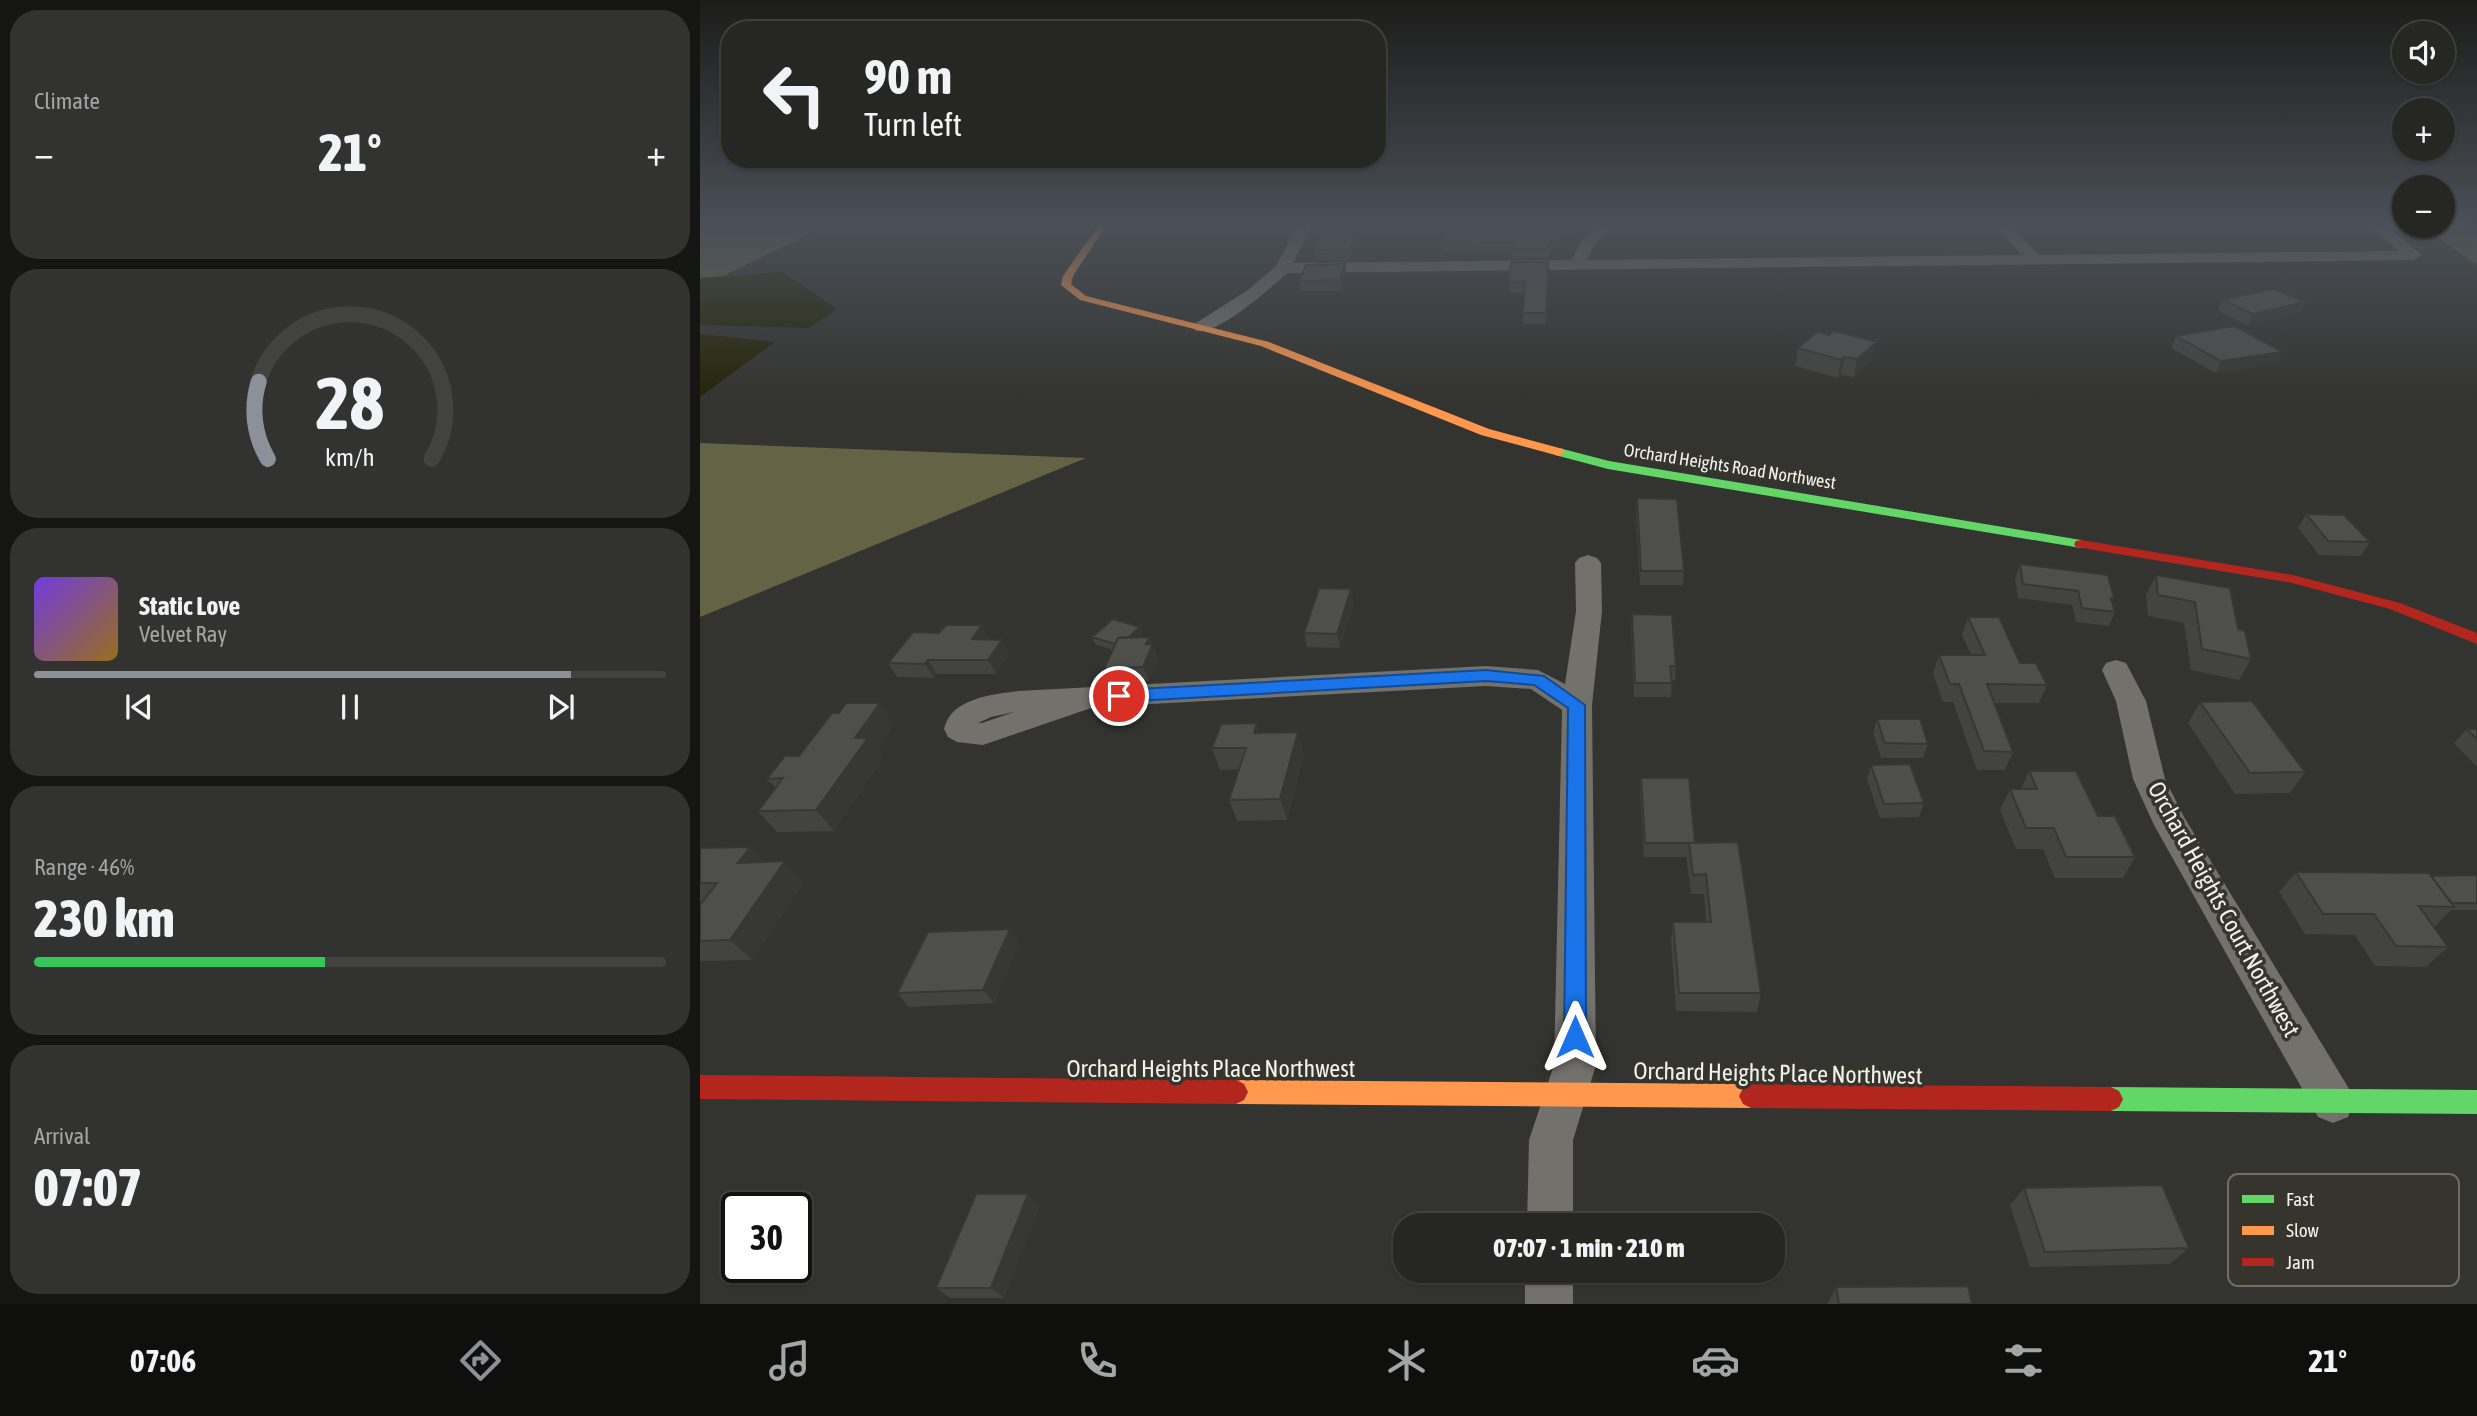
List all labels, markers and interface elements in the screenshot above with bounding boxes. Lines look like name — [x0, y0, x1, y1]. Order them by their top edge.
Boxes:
map controls — [2392, 21, 2455, 238]
button: sound — [2392, 21, 2455, 84]
text: 90 m — [864, 48, 952, 104]
icon: left — [749, 49, 840, 140]
text: Climate — [34, 88, 100, 114]
button: + — [2392, 98, 2455, 161]
text: Turn left — [864, 106, 962, 143]
text: 21° — [318, 122, 382, 182]
text: − — [34, 131, 54, 174]
text: + — [646, 131, 666, 174]
button: − — [2392, 175, 2455, 238]
text: 28 — [316, 362, 384, 445]
street label: Orchard Heights Road Northwest — [1622, 439, 1838, 493]
text: km/h — [325, 443, 375, 471]
text: Static Love — [139, 591, 240, 621]
text: Velvet Ray — [139, 621, 227, 647]
pin — [1089, 666, 1149, 726]
icon: arrive — [1100, 677, 1138, 715]
icon: previous — [120, 688, 158, 726]
icon: pause — [331, 688, 369, 726]
icon: next — [542, 688, 580, 726]
street label: Orchard Heights Court Northwest — [2143, 777, 2306, 1041]
text: Range · 46% — [34, 854, 134, 880]
text: 230 km — [34, 888, 175, 948]
position arrow — [1538, 1000, 1612, 1074]
street label: Orchard Heights Place Northwest — [1066, 1055, 1356, 1082]
street label: Orchard Heights Place Northwest — [1633, 1057, 1923, 1089]
text: Arrival — [34, 1123, 90, 1149]
text: 07:07 — [34, 1157, 142, 1217]
legend — [2228, 1174, 2459, 1286]
text: Fast — [2286, 1188, 2314, 1210]
speed limit sign: 30 — [721, 1192, 812, 1283]
text: Slow — [2286, 1219, 2320, 1241]
text: 07:07 · 1 min · 210 m — [1493, 1233, 1685, 1263]
text: Jam — [2286, 1251, 2315, 1273]
icon: directions — [456, 1336, 505, 1385]
icon: music — [765, 1336, 814, 1385]
icon: phone — [1073, 1336, 1122, 1385]
icon: climate — [1382, 1336, 1431, 1385]
icon: car — [1691, 1336, 1740, 1385]
icon: filters — [1999, 1336, 2048, 1385]
text: 07:06 — [130, 1342, 196, 1379]
text: 21° — [2308, 1342, 2347, 1379]

